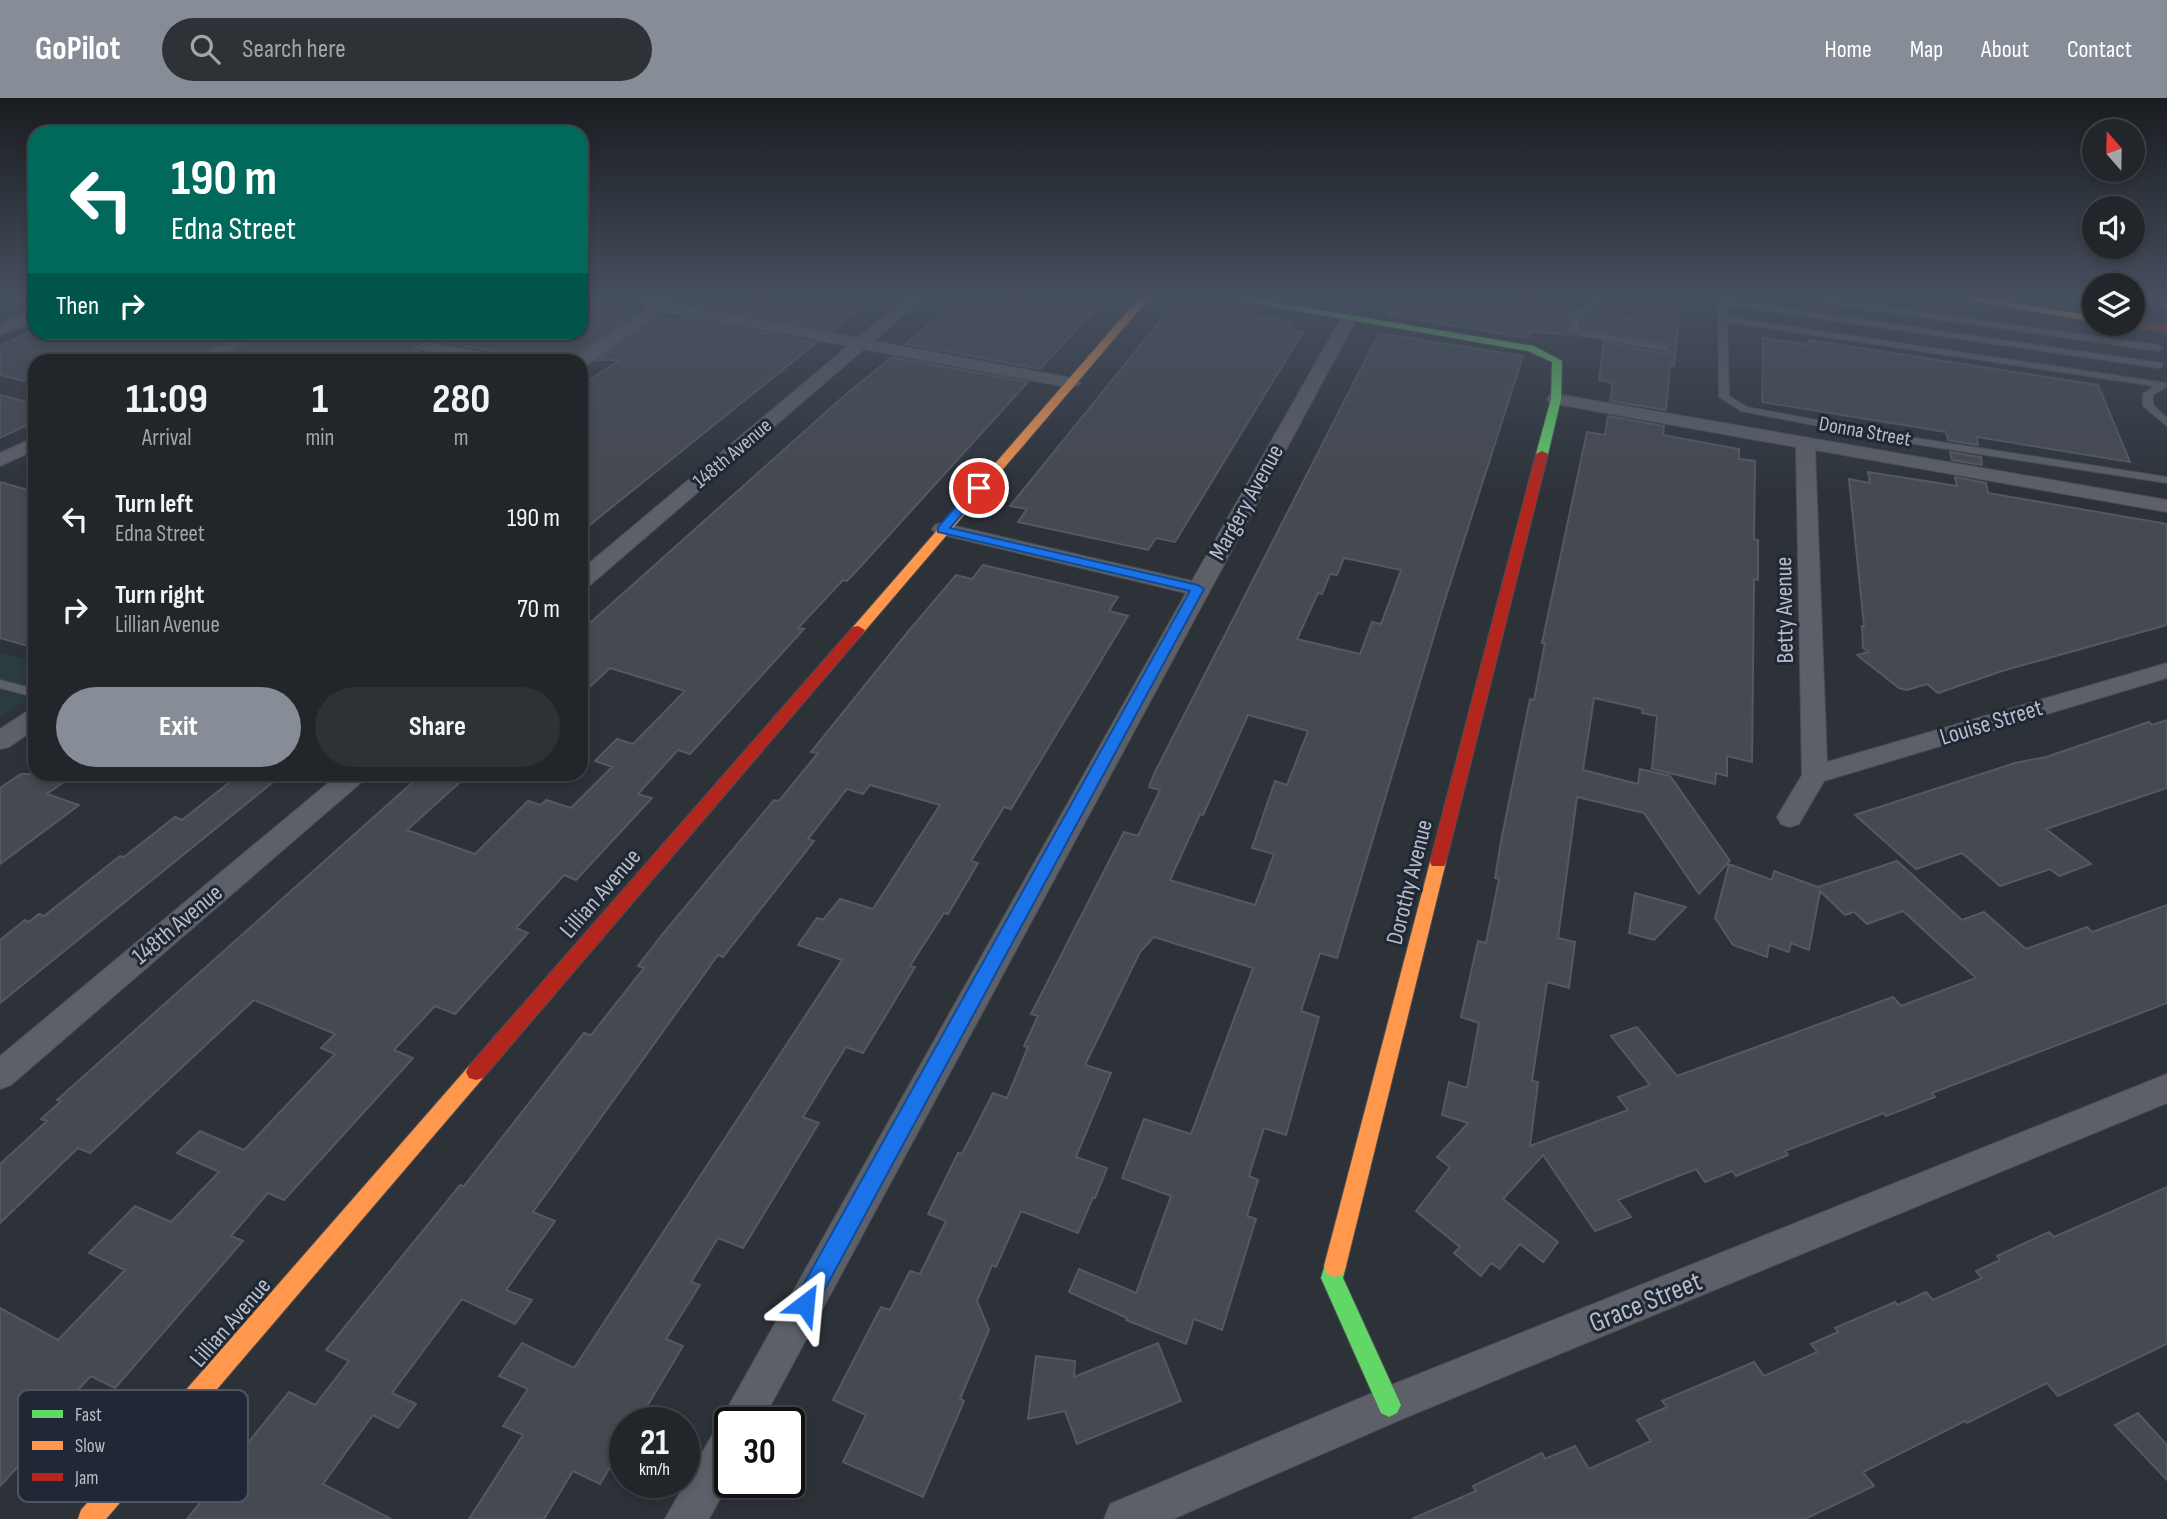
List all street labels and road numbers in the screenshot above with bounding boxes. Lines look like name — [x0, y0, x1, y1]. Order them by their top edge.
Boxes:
street label: Donna Street — [1817, 411, 1913, 452]
street label: 148th Avenue — [688, 413, 777, 494]
street label: Margery Avenue — [1203, 439, 1290, 565]
street label: Betty Avenue — [1769, 556, 1800, 664]
street label: Louise Street — [1936, 693, 2046, 752]
street label: Dorothy Avenue — [1380, 817, 1439, 947]
street label: Lillian Avenue — [554, 843, 647, 944]
street label: 148th Avenue — [126, 878, 228, 971]
street label: Grace Street — [1585, 1265, 1707, 1340]
street label: Lillian Avenue — [184, 1272, 277, 1373]

